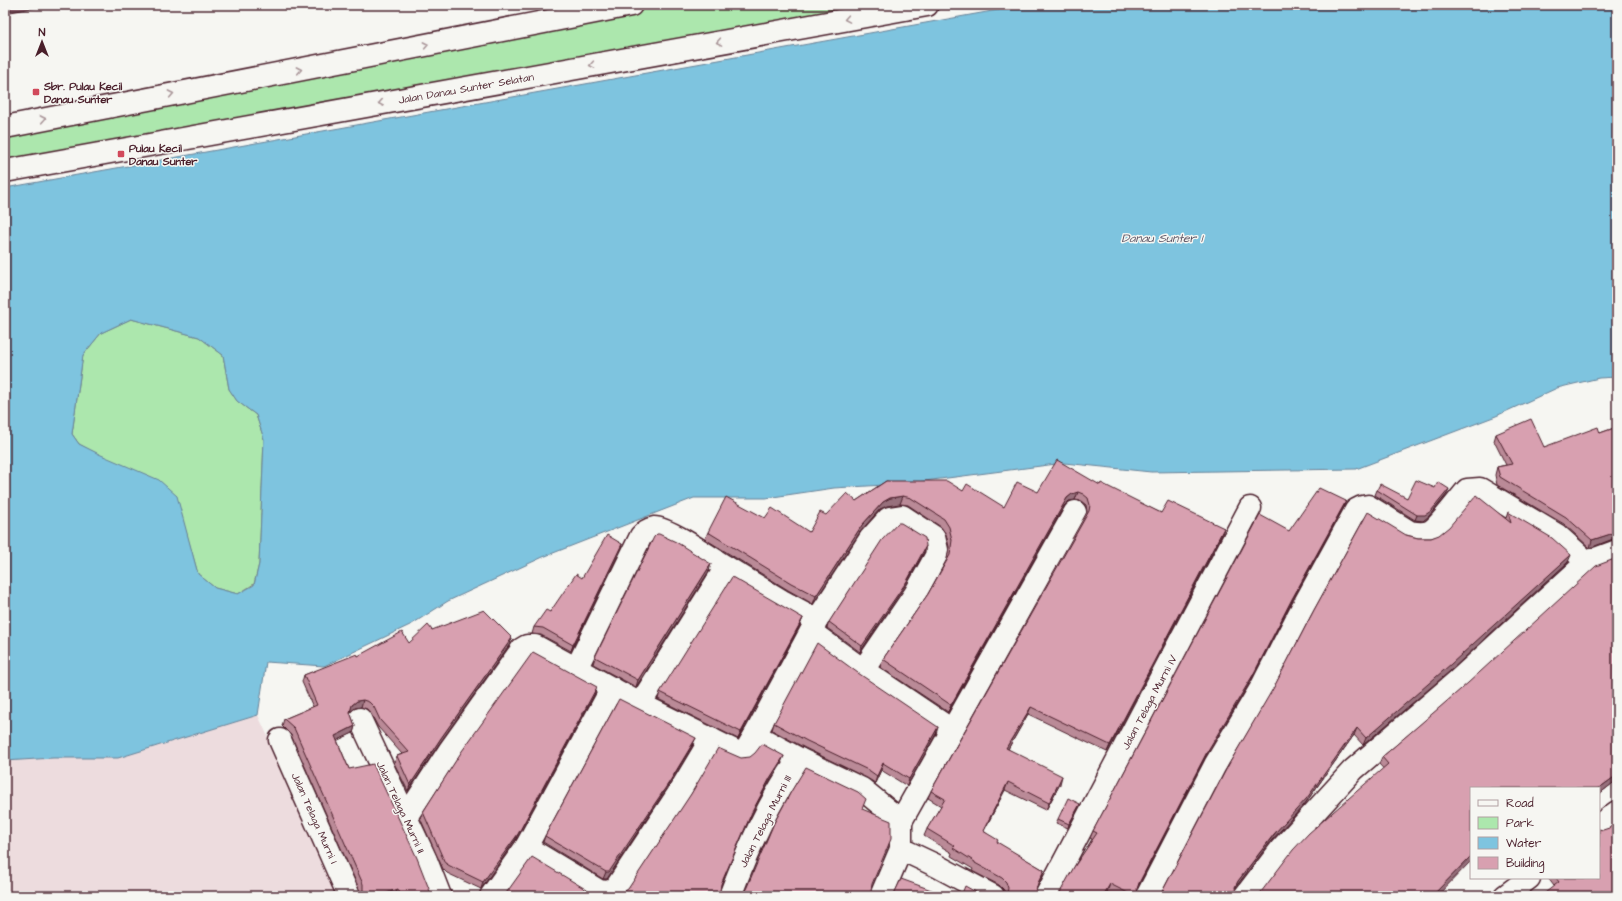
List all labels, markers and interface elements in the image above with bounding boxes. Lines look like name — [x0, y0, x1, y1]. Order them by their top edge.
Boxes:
one-way arrow — [844, 15, 851, 23]
north arrow — [22, 22, 62, 62]
text: N — [39, 25, 46, 40]
one-way arrow — [716, 38, 723, 46]
one-way arrow — [423, 41, 429, 49]
one-way arrow — [588, 61, 595, 69]
one-way arrow — [295, 66, 302, 74]
street label: Jalan Danau Sunter Selatan — [397, 69, 536, 108]
place label: Sbr. Pulau Kecil Danau Sunter — [43, 79, 122, 107]
marker: Sbr. Pulau Kecil Danau Sunter — [31, 87, 41, 97]
one-way arrow — [168, 91, 174, 99]
one-way arrow — [378, 99, 384, 107]
one-way arrow — [40, 115, 46, 124]
place label: Pulau Kecil Danau Sunter — [129, 141, 198, 169]
marker: Pulau Kecil Danau Sunter — [116, 149, 126, 159]
water label: Danau Sunter 1 — [1122, 230, 1204, 247]
street label: Jalan Telaga Murni IV — [1118, 652, 1182, 753]
street label: Jalan Telaga Murni II — [372, 759, 429, 856]
street label: Jalan Telaga Murni I — [287, 770, 342, 867]
street label: Jalan Telaga Murni III — [736, 772, 796, 870]
legend — [1470, 787, 1600, 879]
text: Road — [1506, 795, 1534, 812]
text: Park — [1506, 815, 1534, 832]
text: Water — [1506, 835, 1542, 852]
text: Building — [1506, 855, 1544, 873]

